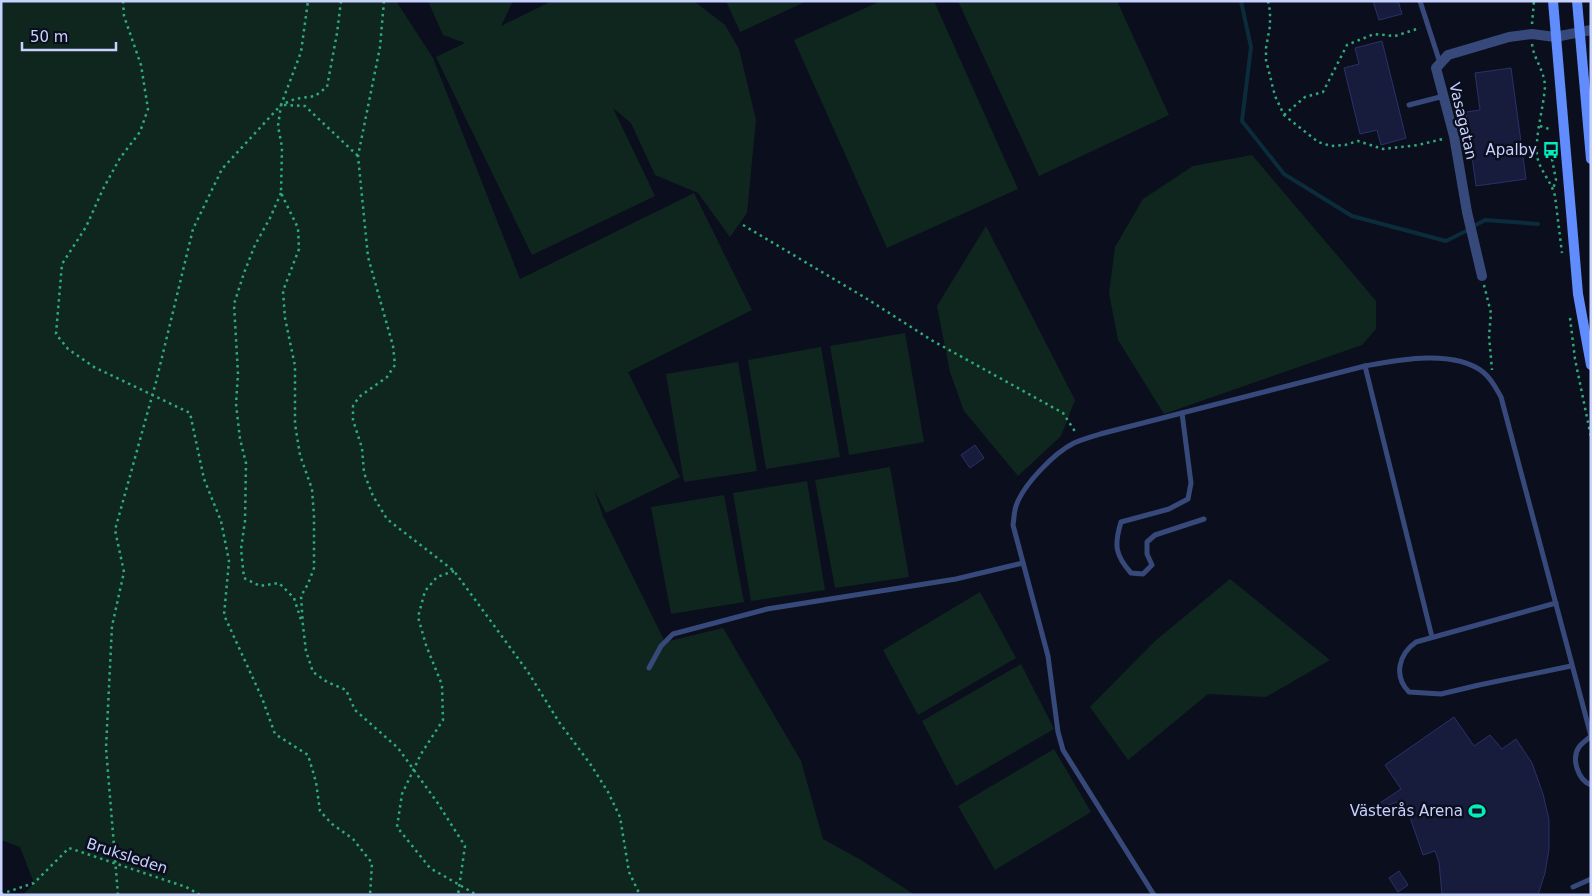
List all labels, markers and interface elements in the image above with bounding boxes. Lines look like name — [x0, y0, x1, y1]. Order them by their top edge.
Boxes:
scale bar — [22, 20, 116, 52]
text: 50 m — [30, 28, 68, 46]
street label: Vasagatan — [1445, 81, 1481, 161]
bus stop icon: Apalby — [1541, 140, 1561, 160]
place label: Apalby — [1485, 141, 1537, 159]
sports icon: Västerås Arena — [1467, 801, 1487, 821]
place label: Västerås Arena — [1350, 802, 1463, 820]
street label: Bruksleden — [84, 834, 170, 878]

